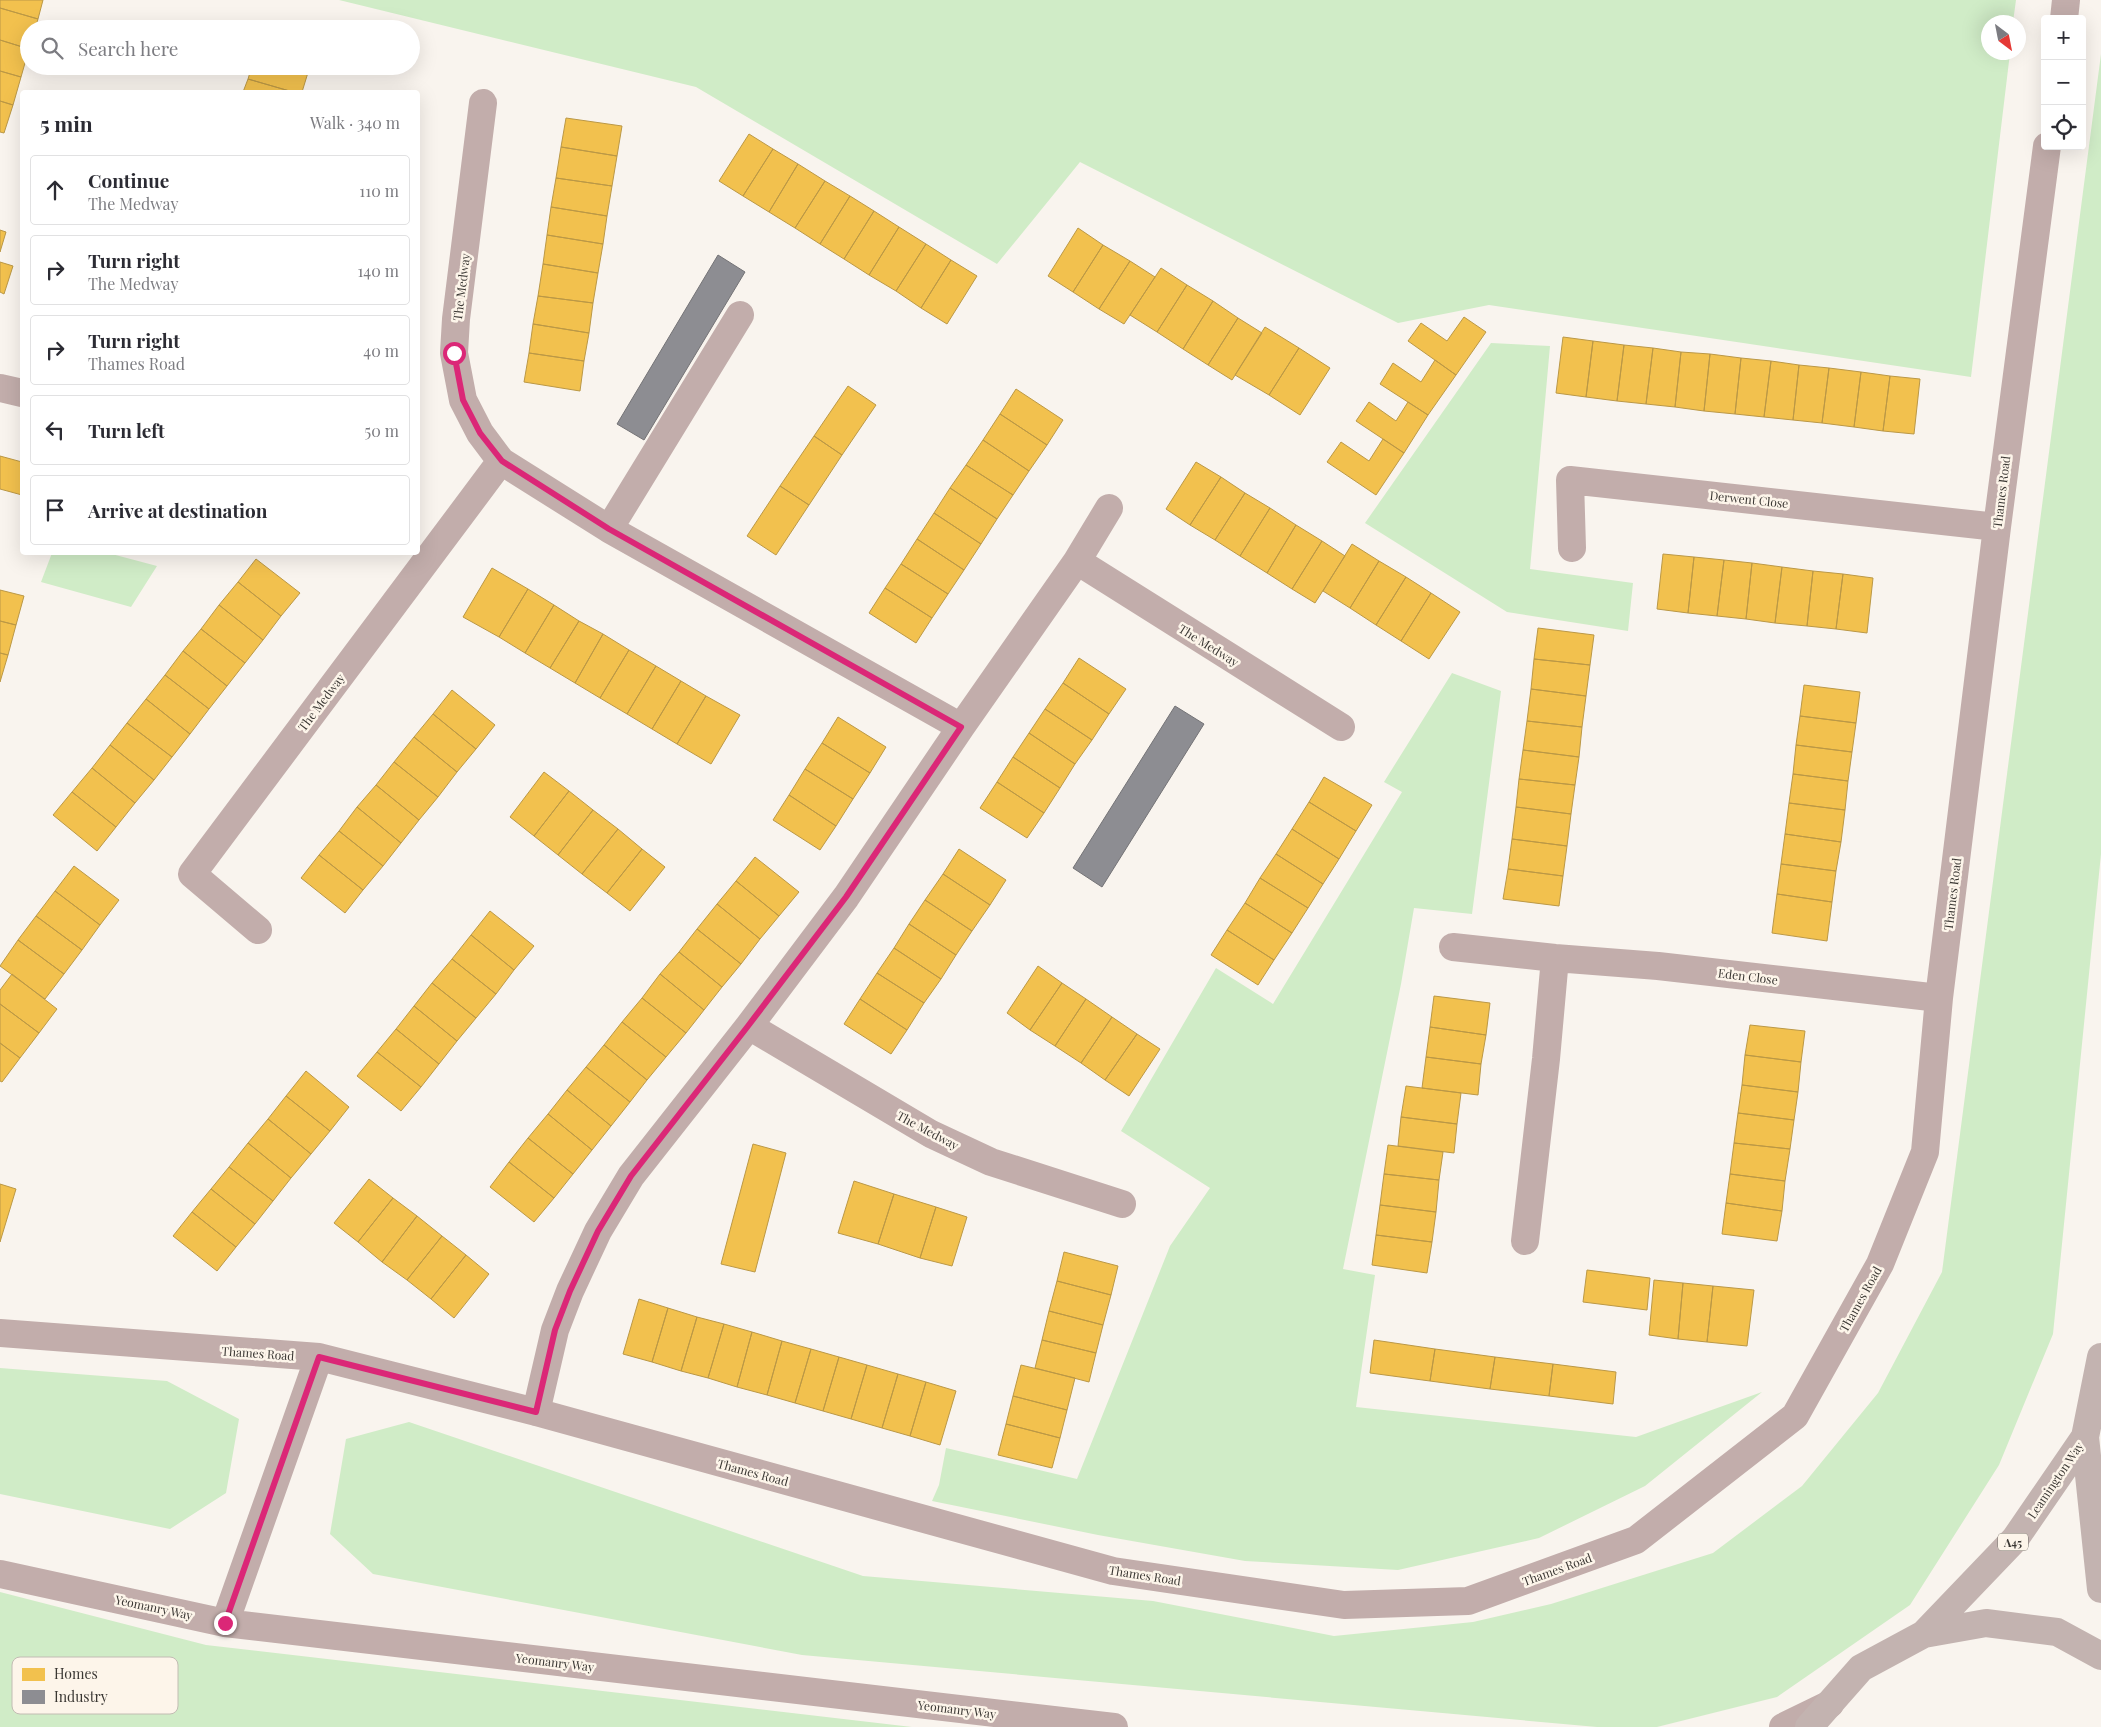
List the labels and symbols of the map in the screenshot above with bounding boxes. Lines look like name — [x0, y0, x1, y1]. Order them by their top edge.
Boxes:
north arrow — [1981, 15, 2026, 60]
street label: The Medway — [449, 252, 473, 322]
route start — [443, 342, 466, 365]
street label: Thames Road — [1989, 455, 2013, 529]
street label: Derwent Close — [1709, 487, 1789, 511]
street label: The Medway — [1176, 620, 1242, 670]
street label: The Medway — [294, 670, 348, 734]
street label: Thames Road — [1940, 857, 1964, 931]
street label: Eden Close — [1717, 964, 1779, 988]
street label: The Medway — [894, 1107, 962, 1153]
street label: Thames Road — [1835, 1263, 1885, 1335]
street label: Thames Road — [221, 1342, 295, 1364]
street label: Leamington Way — [2023, 1438, 2087, 1522]
street label: Thames Road — [716, 1455, 790, 1489]
road number: A45 — [1998, 1534, 2028, 1550]
street label: Thames Road — [1520, 1549, 1594, 1589]
street label: Thames Road — [1108, 1561, 1182, 1589]
street label: Yeomanry Way — [113, 1591, 194, 1623]
route end — [214, 1612, 237, 1635]
street label: Yeomanry Way — [514, 1649, 595, 1675]
legend — [12, 1657, 178, 1714]
text: Homes — [54, 1664, 98, 1683]
text: Industry — [54, 1687, 108, 1706]
street label: Yeomanry Way — [916, 1696, 997, 1722]

